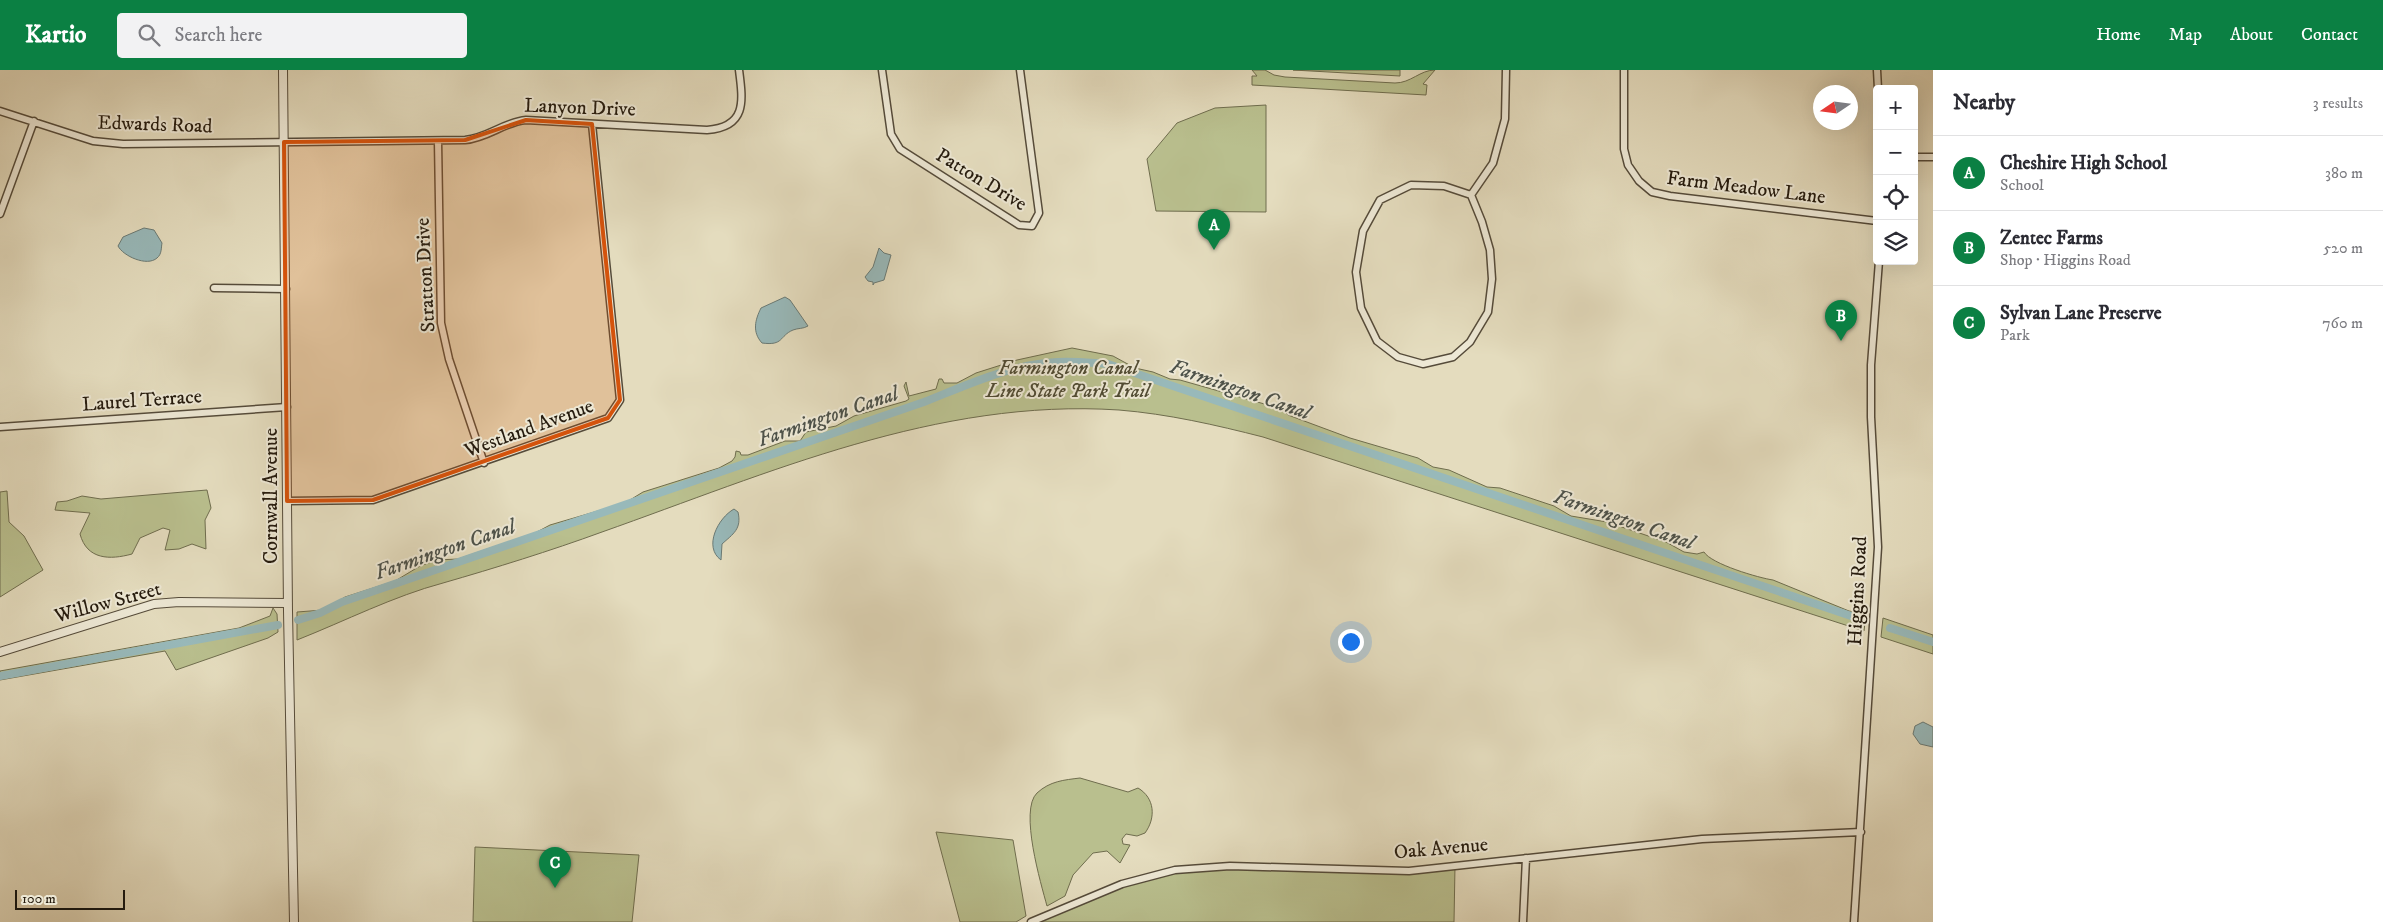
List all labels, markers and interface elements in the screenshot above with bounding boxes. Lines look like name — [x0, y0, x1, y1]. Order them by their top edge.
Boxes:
search box — [117, 13, 467, 58]
text: Kartio — [25, 20, 87, 50]
icon: search — [135, 21, 163, 49]
text: Search here — [175, 24, 262, 47]
text: Home — [2096, 24, 2141, 46]
text: Map — [2169, 24, 2202, 46]
text: About — [2230, 24, 2273, 46]
text: Contact — [2301, 24, 2358, 46]
north arrow — [1813, 85, 1858, 130]
map controls — [1873, 85, 1918, 265]
button: + — [1873, 85, 1918, 130]
text: Nearby — [1953, 90, 2015, 116]
text: 3 results — [2313, 93, 2363, 113]
street label: Lanyon Drive — [524, 94, 636, 122]
street label: Edwards Road — [97, 110, 213, 140]
button: − — [1873, 130, 1918, 175]
street label: Patton Drive — [931, 143, 1031, 217]
text: Cheshire High School — [2000, 152, 2167, 175]
text: A — [1964, 163, 1974, 183]
text: 380 m — [2325, 163, 2363, 183]
street label: Farm Meadow Lane — [1665, 166, 1827, 210]
button: locate — [1873, 175, 1918, 220]
text: School — [2000, 175, 2044, 195]
pin: A — [1198, 209, 1230, 250]
street label: Stratton Drive — [411, 217, 441, 333]
button: layers — [1873, 220, 1918, 265]
text: Zentec Farms — [2000, 227, 2103, 250]
text: B — [1964, 238, 1974, 258]
text: 520 m — [2323, 238, 2363, 258]
text: Shop · Higgins Road — [2000, 250, 2131, 270]
pin: B — [1825, 300, 1857, 341]
text: Sylvan Lane Preserve — [2000, 302, 2162, 325]
text: C — [1964, 313, 1974, 333]
text: 760 m — [2322, 313, 2363, 333]
text: Park — [2000, 325, 2030, 345]
water label: Farmington Canal — [1166, 354, 1316, 427]
park label: Farmington Canal Line State Park Trail — [985, 356, 1152, 404]
water label: Farmington Canal — [754, 380, 904, 453]
street label: Laurel Terrace — [81, 384, 203, 418]
street label: Westland Avenue — [460, 394, 597, 464]
street label: Cornwall Avenue — [259, 428, 284, 564]
water label: Farmington Canal — [1550, 484, 1700, 557]
water label: Farmington Canal — [371, 513, 521, 586]
street label: Higgins Road — [1843, 536, 1873, 646]
street label: Willow Street — [51, 577, 164, 630]
your location — [1338, 629, 1364, 655]
street label: Oak Avenue — [1393, 832, 1489, 866]
pin: C — [539, 847, 571, 888]
scale bar — [15, 887, 125, 910]
text: 100 m — [22, 890, 56, 908]

